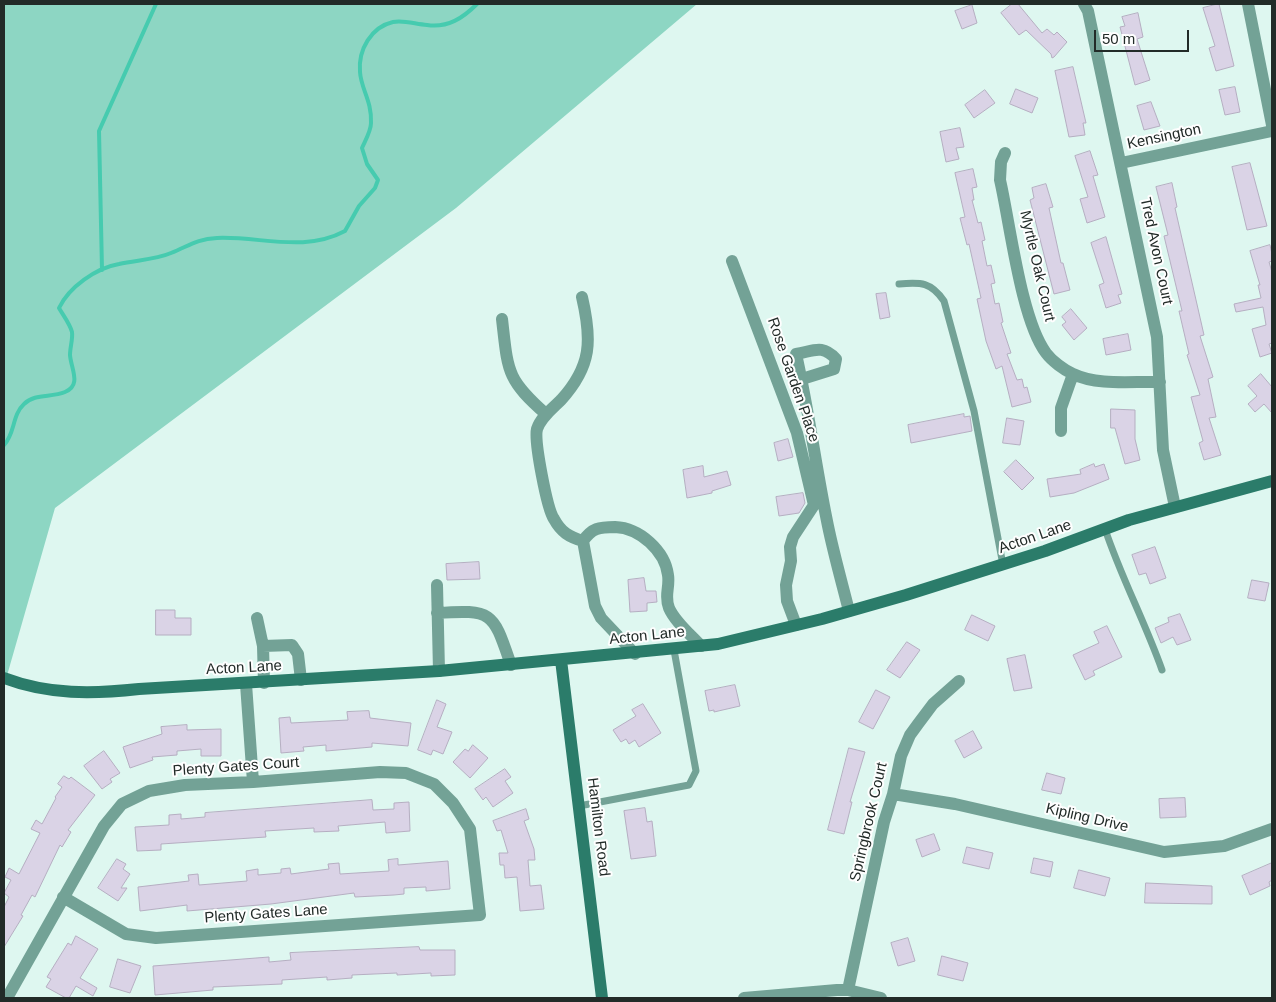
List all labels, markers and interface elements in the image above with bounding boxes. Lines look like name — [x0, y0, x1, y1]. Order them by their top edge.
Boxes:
scale bar — [1096, 20, 1191, 52]
text: 50 m — [1102, 30, 1135, 47]
street label: Kensington — [1125, 120, 1203, 154]
street label: Tred Avon Court — [1136, 196, 1176, 306]
street label: Myrtle Oak Court — [1015, 209, 1059, 323]
street label: Rose Garden Place — [763, 315, 823, 445]
street label: Acton Lane — [996, 516, 1074, 558]
street label: Acton Lane — [608, 623, 686, 649]
street label: Acton Lane — [206, 657, 282, 679]
street label: Plenty Gates Court — [172, 754, 300, 780]
street label: Springbrook Court — [847, 761, 891, 883]
street label: Hamilton Road — [583, 777, 613, 877]
street label: Kipling Drive — [1044, 800, 1130, 836]
street label: Plenty Gates Lane — [204, 901, 328, 927]

